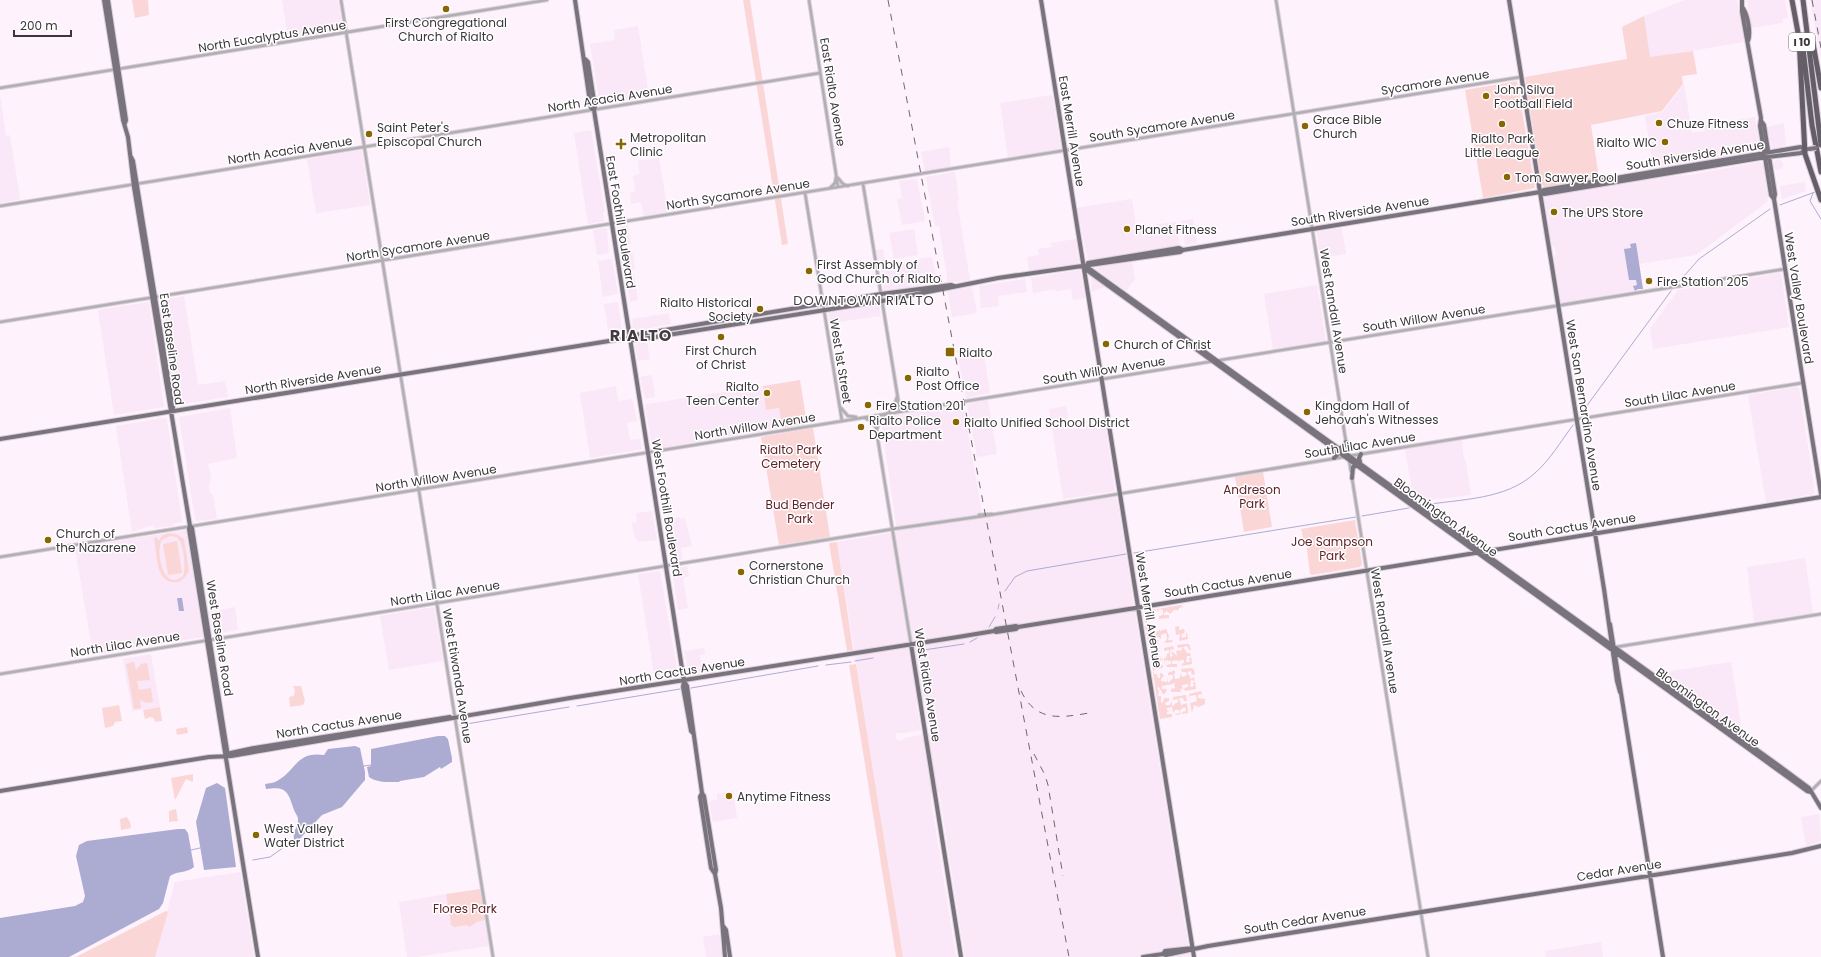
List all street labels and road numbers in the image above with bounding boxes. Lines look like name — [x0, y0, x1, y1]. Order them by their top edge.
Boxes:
street label: North Eucalyptus Avenue — [197, 16, 347, 56]
road number: I 10 — [1789, 33, 1815, 51]
street label: East Rialto Avenue — [816, 36, 850, 148]
street label: Sycamore Avenue — [1380, 65, 1490, 99]
street label: East Merrill Avenue — [1055, 74, 1089, 188]
street label: North Acacia Avenue — [546, 80, 674, 116]
street label: South Sycamore Avenue — [1088, 106, 1236, 146]
street label: North Acacia Avenue — [226, 132, 354, 168]
street label: South Riverside Avenue — [1625, 136, 1765, 174]
street label: East Foothill Boulevard — [602, 154, 640, 290]
street label: North Sycamore Avenue — [665, 174, 811, 214]
street label: South Riverside Avenue — [1290, 192, 1430, 230]
street label: North Sycamore Avenue — [345, 226, 491, 266]
street label: West Valley Boulevard — [1780, 231, 1818, 365]
street label: West Randall Avenue — [1316, 247, 1352, 375]
street label: East Baseline Road — [156, 292, 188, 406]
street label: South Willow Avenue — [1361, 300, 1487, 336]
street label: West 1st Street — [826, 317, 856, 405]
street label: West San Bernardino Avenue — [1562, 318, 1606, 492]
street label: South Willow Avenue — [1041, 352, 1167, 388]
street label: North Riverside Avenue — [244, 360, 382, 398]
street label: South Lilac Avenue — [1623, 377, 1737, 411]
street label: North Willow Avenue — [693, 408, 817, 444]
street label: South Lilac Avenue — [1303, 428, 1417, 462]
street label: West Foothill Boulevard — [648, 438, 686, 578]
street label: North Willow Avenue — [374, 460, 498, 496]
street label: Bloomington Avenue — [1391, 473, 1501, 561]
street label: South Cactus Avenue — [1507, 509, 1637, 545]
street label: West Merrill Avenue — [1131, 551, 1167, 669]
street label: South Cactus Avenue — [1163, 565, 1293, 601]
street label: West Randall Avenue — [1367, 567, 1403, 695]
street label: North Lilac Avenue — [389, 576, 501, 610]
street label: West Baseline Road — [202, 579, 238, 697]
street label: West Etiwanda Avenue — [439, 607, 477, 745]
street label: North Lilac Avenue — [69, 627, 181, 661]
street label: West Rialto Avenue — [911, 627, 945, 743]
street label: North Cactus Avenue — [618, 653, 746, 689]
street label: Bloomington Avenue — [1653, 663, 1763, 751]
street label: North Cactus Avenue — [275, 706, 403, 742]
street label: Cedar Avenue — [1575, 855, 1663, 885]
street label: South Cedar Avenue — [1243, 902, 1367, 938]

